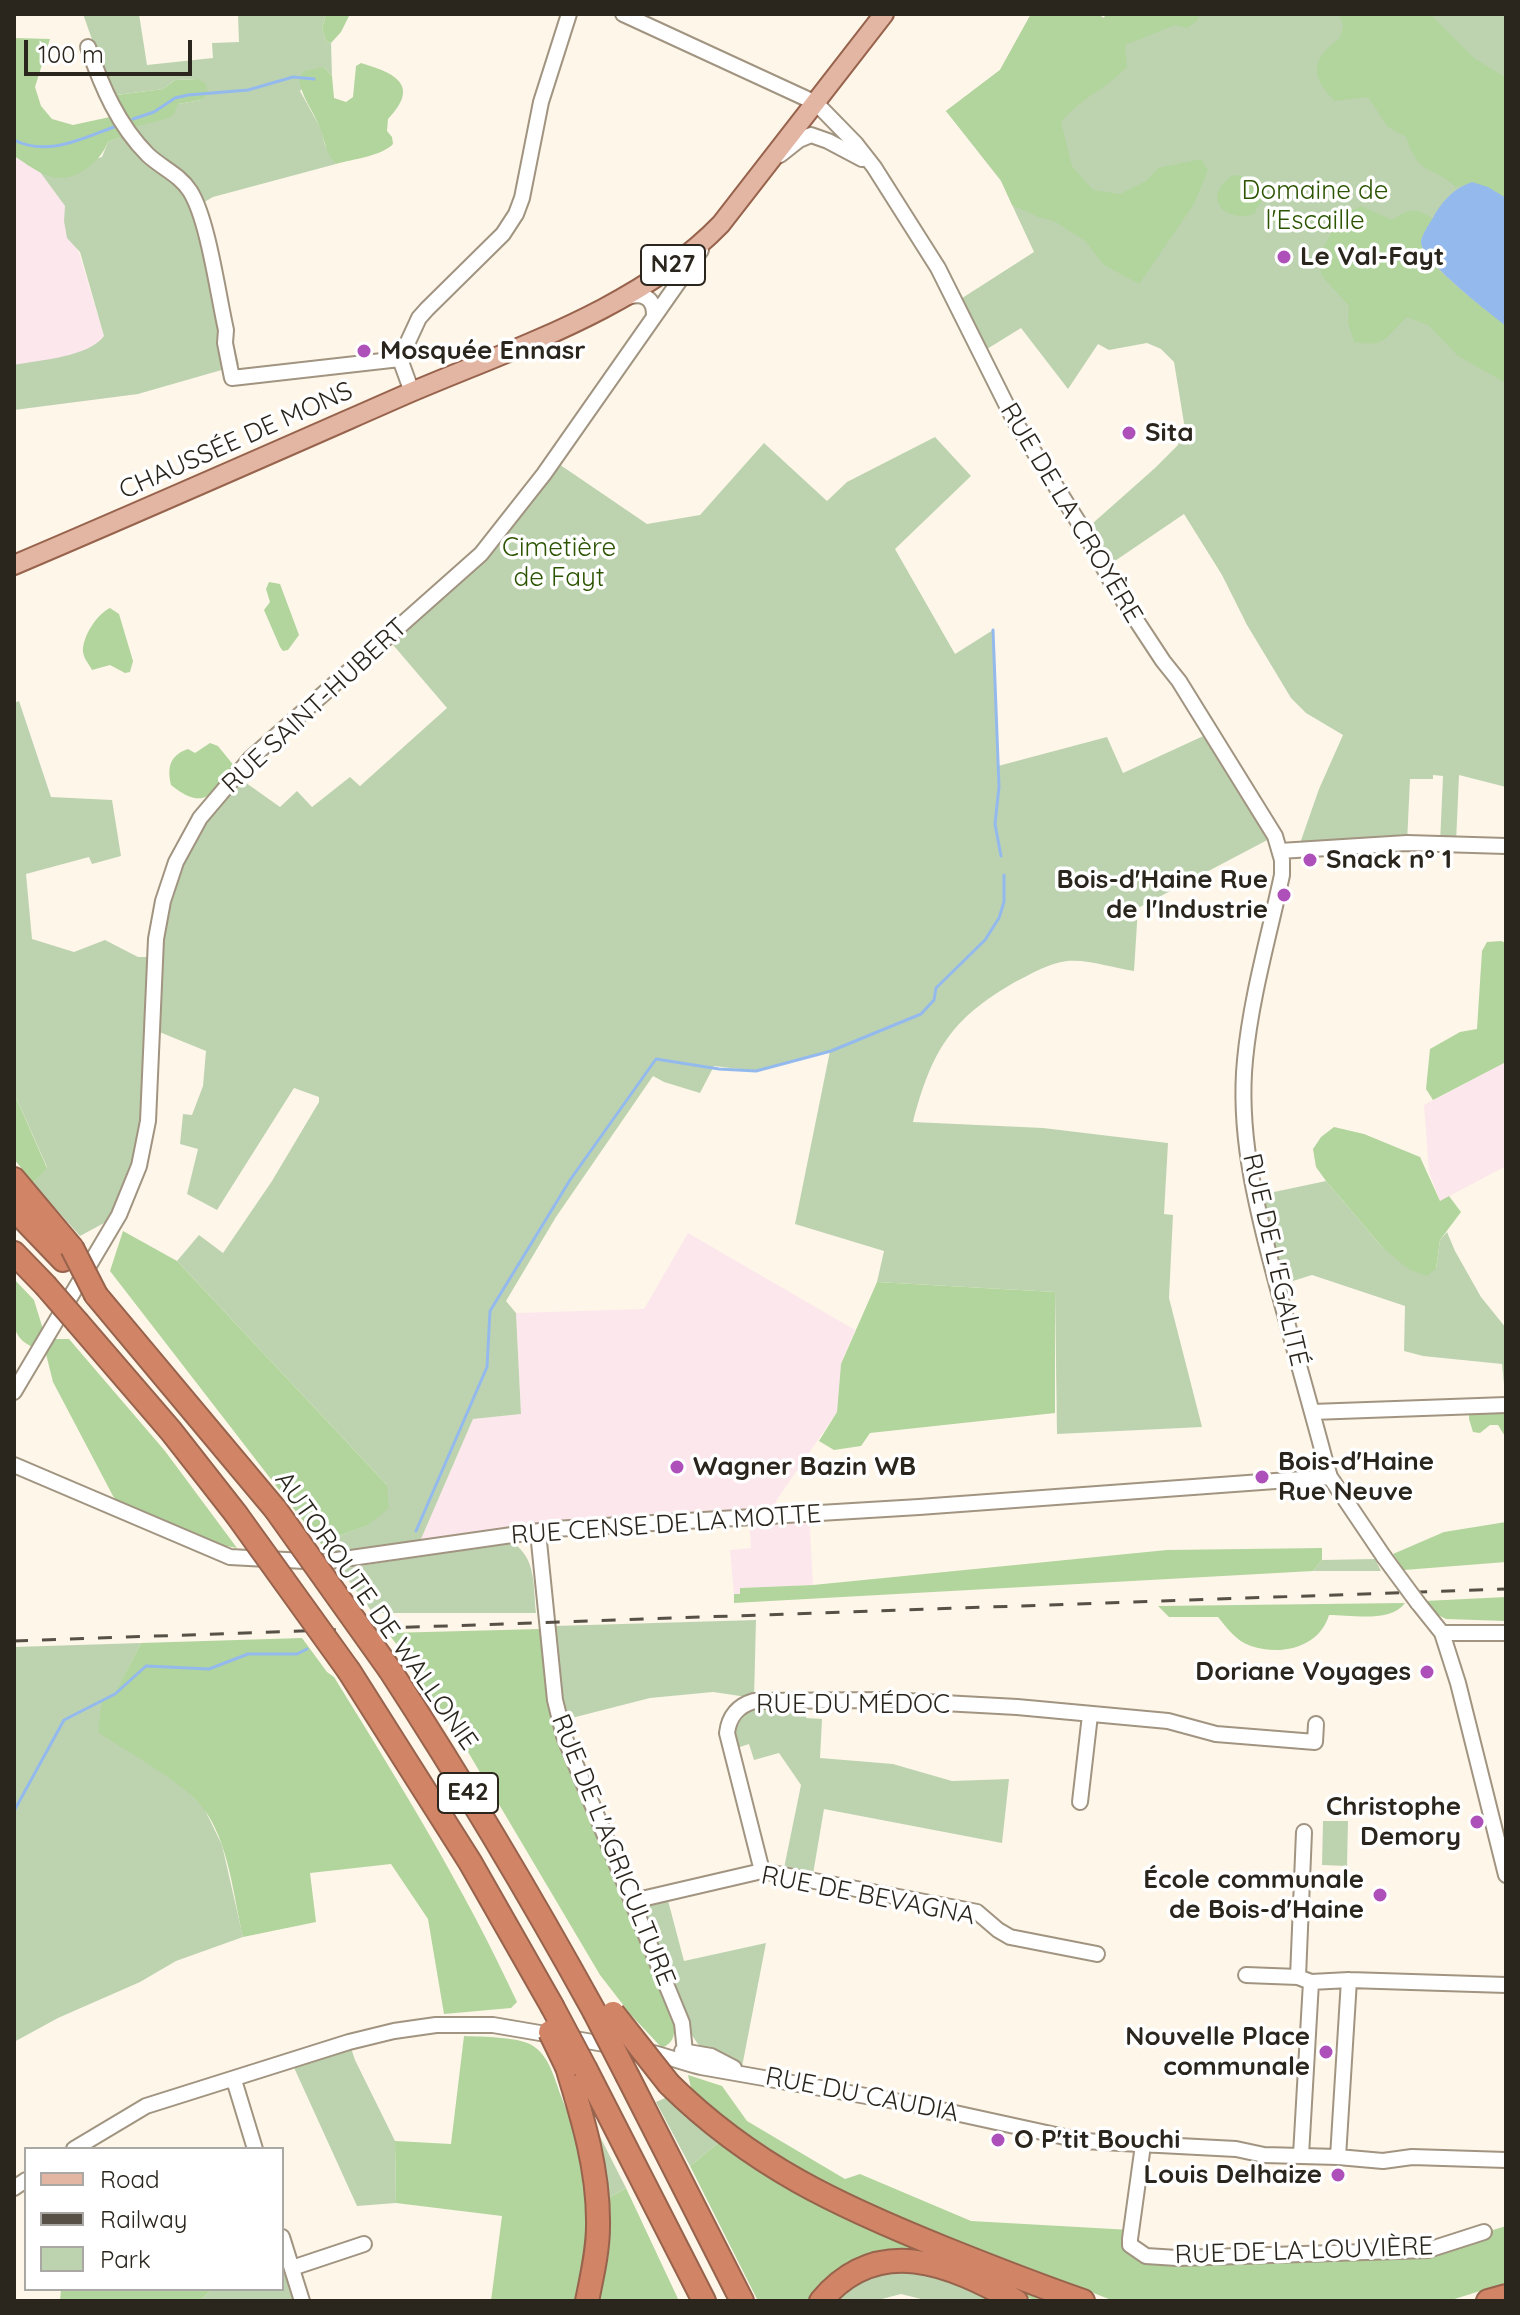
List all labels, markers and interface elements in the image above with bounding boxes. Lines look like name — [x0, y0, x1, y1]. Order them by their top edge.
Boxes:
scale bar — [28, 24, 196, 74]
text: 100 m — [38, 39, 104, 69]
park label: Domaine de l'Escaille — [1242, 175, 1388, 236]
place label: Le Val-Fayt — [1300, 241, 1444, 273]
road number: N27 — [641, 245, 705, 285]
marker: Le Val-Fayt — [1275, 248, 1293, 266]
place label: Mosquée Ennasr — [380, 335, 586, 367]
marker: Mosquée Ennasr — [355, 342, 373, 360]
street label: CHAUSSÉE DE MONS — [115, 376, 357, 506]
street label: RUE DE LA CROYÈRE — [993, 397, 1149, 629]
place label: Sita — [1145, 417, 1194, 449]
marker: Sita — [1120, 424, 1138, 442]
park label: Cimetière de Fayt — [502, 532, 616, 594]
street label: RUE SAINT-HUBERT — [216, 612, 414, 800]
place label: Snack n° 1 — [1326, 844, 1452, 876]
marker: Snack n° 1 — [1301, 851, 1319, 869]
place label: Bois-d'Haine Rue de l'Industrie — [1056, 864, 1268, 926]
marker: Bois-d'Haine Rue de l'Industrie — [1275, 886, 1293, 904]
street label: RUE DE L'EGALITÉ — [1235, 1150, 1315, 1370]
place label: Bois-d'Haine Rue Neuve — [1278, 1446, 1434, 1508]
place label: Wagner Bazin WB — [693, 1451, 916, 1483]
marker: Wagner Bazin WB — [668, 1458, 686, 1476]
street label: AUTOROUTE DE WALLONIE — [268, 1466, 484, 1756]
marker: Bois-d'Haine Rue Neuve — [1253, 1468, 1271, 1486]
street label: RUE CENSE DE LA MOTTE — [510, 1499, 822, 1551]
place label: Doriane Voyages — [1195, 1656, 1411, 1688]
marker: Doriane Voyages — [1418, 1663, 1436, 1681]
street label: RUE DU MÉDOC — [756, 1689, 950, 1721]
street label: RUE DE L'AGRICULTURE — [544, 1710, 682, 1990]
road number: E42 — [438, 1773, 498, 1813]
place label: Christophe Demory — [1326, 1791, 1461, 1852]
marker: Christophe Demory — [1468, 1813, 1486, 1831]
street label: RUE DE BEVAGNA — [759, 1860, 977, 1932]
place label: École communale de Bois-d'Haine — [1143, 1864, 1364, 1926]
marker: École communale de Bois-d'Haine — [1371, 1886, 1389, 1904]
place label: Nouvelle Place communale — [1125, 2021, 1310, 2082]
marker: Nouvelle Place communale — [1317, 2043, 1335, 2061]
street label: RUE DU CAUDIA — [763, 2061, 961, 2129]
place label: O P'tit Bouchi — [1014, 2124, 1180, 2156]
marker: O P'tit Bouchi — [989, 2131, 1007, 2149]
legend — [24, 2147, 284, 2291]
place label: Louis Delhaize — [1143, 2159, 1322, 2191]
text: Road — [100, 2164, 160, 2194]
marker: Louis Delhaize — [1329, 2166, 1347, 2184]
text: Railway — [100, 2204, 187, 2234]
street label: RUE DE LA LOUVIÈRE — [1174, 2231, 1434, 2271]
text: Park — [100, 2244, 151, 2274]

